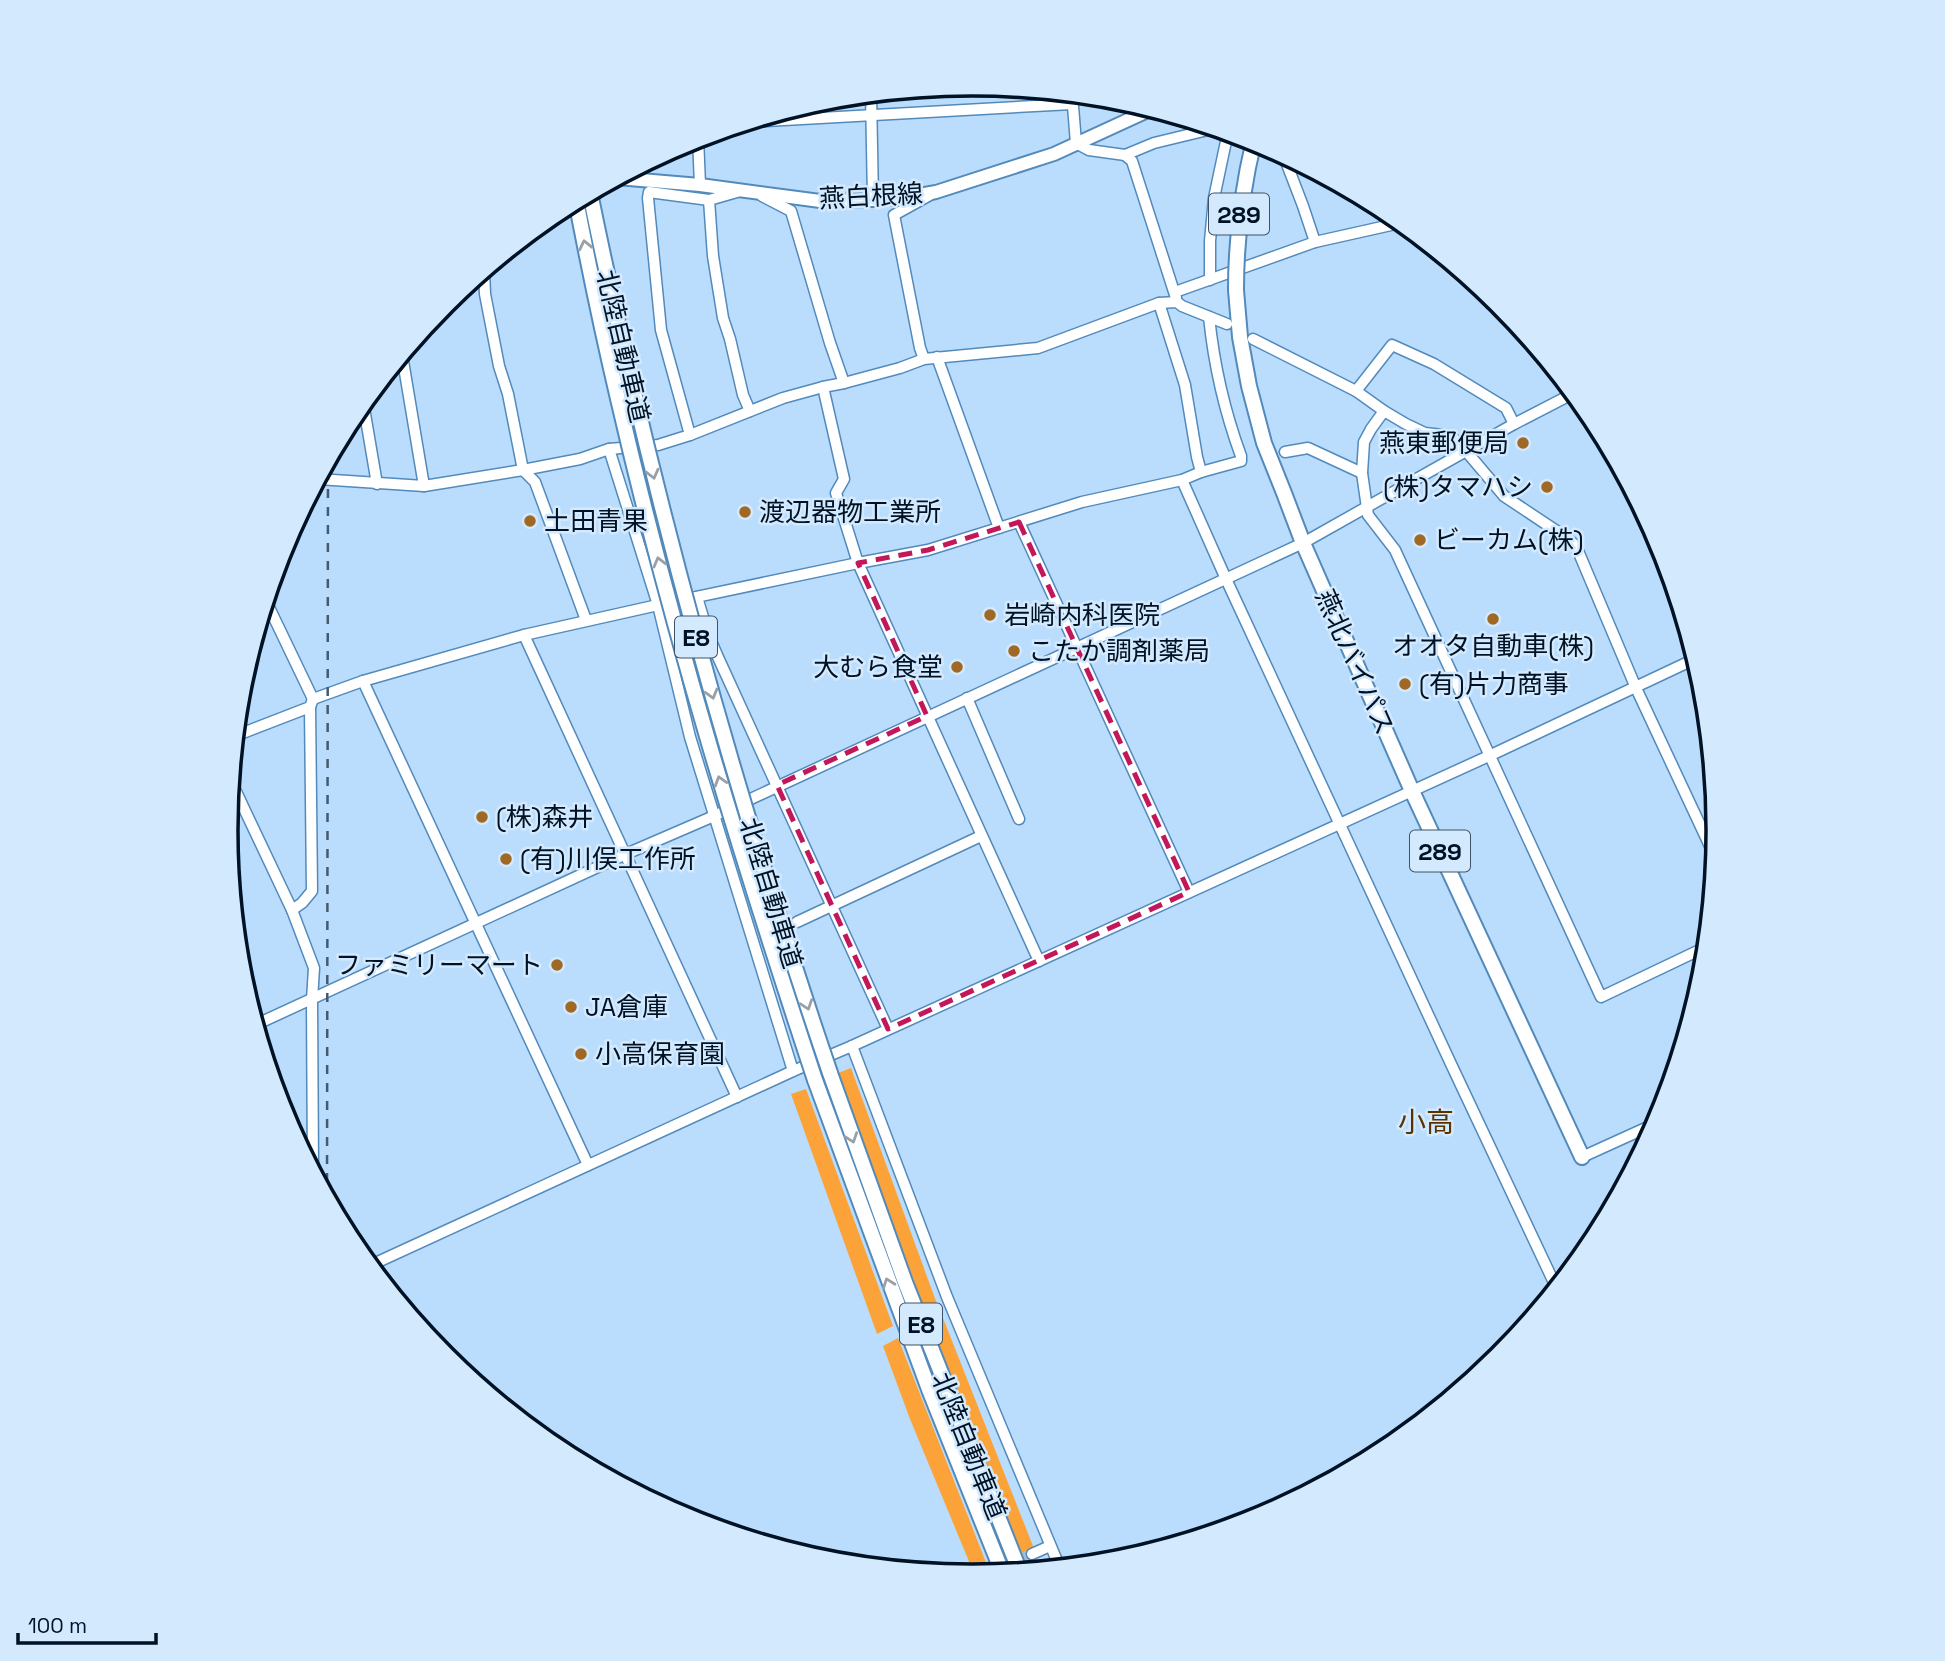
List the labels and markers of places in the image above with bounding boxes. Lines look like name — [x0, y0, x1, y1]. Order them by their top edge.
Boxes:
place label: 燕東郵便局 — [1379, 426, 1509, 460]
marker: 燕東郵便局 — [1515, 435, 1531, 451]
place label: (株)タマハシ — [1383, 470, 1533, 504]
marker: (株)タマハシ — [1539, 479, 1555, 495]
place label: 渡辺器物工業所 — [759, 495, 941, 529]
place label: 土田青果 — [544, 504, 648, 538]
marker: 渡辺器物工業所 — [737, 504, 753, 520]
marker: 土田青果 — [522, 513, 538, 529]
place label: ビーカム(株) — [1434, 523, 1584, 557]
marker: ビーカム(株) — [1412, 532, 1428, 548]
place label: 岩崎内科医院 — [1004, 598, 1160, 632]
marker: 岩崎内科医院 — [982, 607, 998, 623]
marker: オオタ自動車(株) — [1485, 611, 1501, 627]
place label: オオタ自動車(株) — [1392, 629, 1594, 663]
place label: こたか調剤薬局 — [1028, 634, 1210, 668]
marker: こたか調剤薬局 — [1006, 643, 1022, 659]
place label: 大むら食堂 — [813, 650, 943, 684]
marker: 大むら食堂 — [949, 659, 965, 675]
place label: (有)片力商事 — [1419, 667, 1569, 701]
marker: (有)片力商事 — [1397, 676, 1413, 692]
place label: (株)森井 — [496, 800, 594, 834]
marker: (株)森井 — [474, 809, 490, 825]
place label: (有)川俣工作所 — [520, 842, 696, 876]
marker: (有)川俣工作所 — [498, 851, 514, 867]
place label: ファミリーマート — [335, 948, 543, 982]
marker: ファミリーマート — [549, 957, 565, 973]
place label: JA倉庫 — [585, 990, 668, 1024]
marker: JA倉庫 — [563, 999, 579, 1015]
place label: 小高保育園 — [595, 1037, 725, 1071]
marker: 小高保育園 — [573, 1046, 589, 1062]

